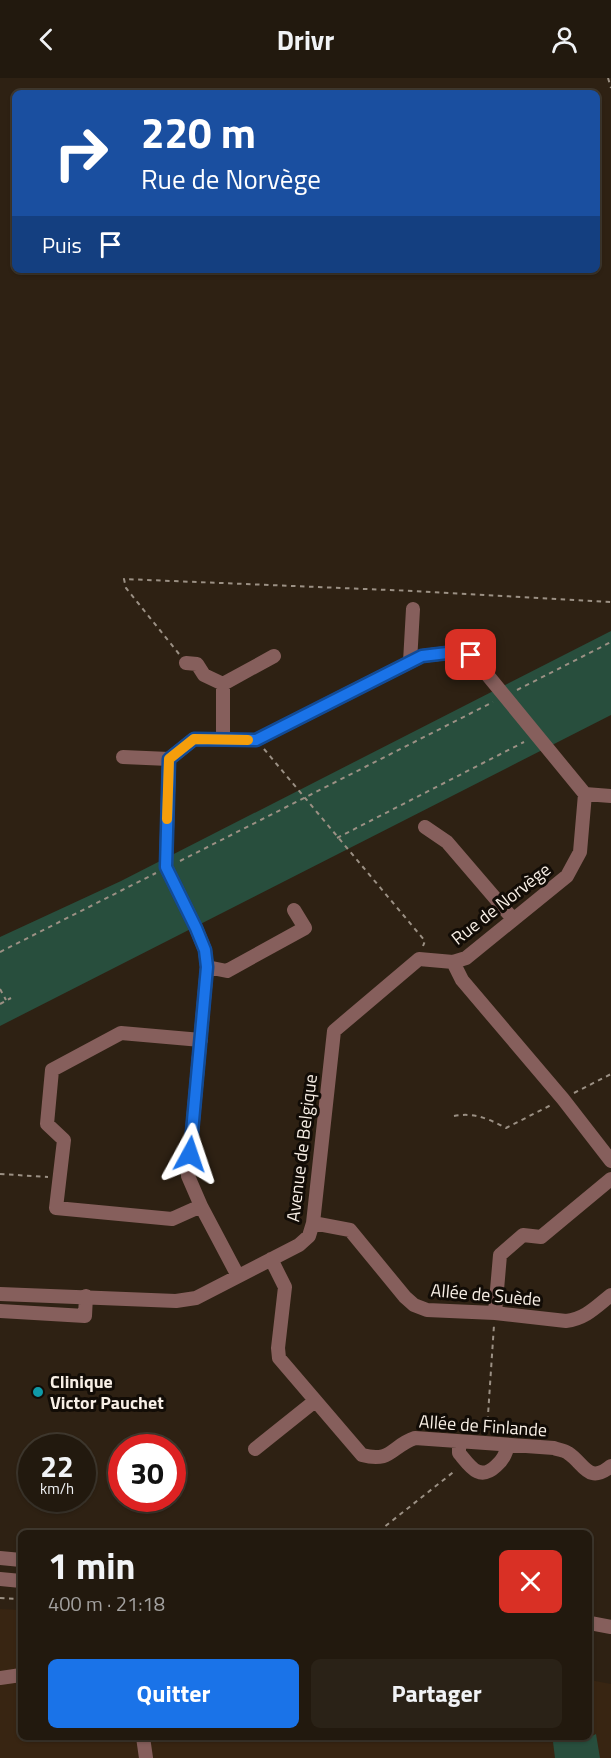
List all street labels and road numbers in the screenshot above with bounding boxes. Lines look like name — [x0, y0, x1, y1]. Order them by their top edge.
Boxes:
street label: Rue de Norvège — [445, 856, 556, 951]
street label: Avenue de Belgique — [279, 1073, 324, 1223]
street label: Allée de Suède — [430, 1276, 542, 1313]
street label: Allée de Finlande — [418, 1408, 548, 1443]

